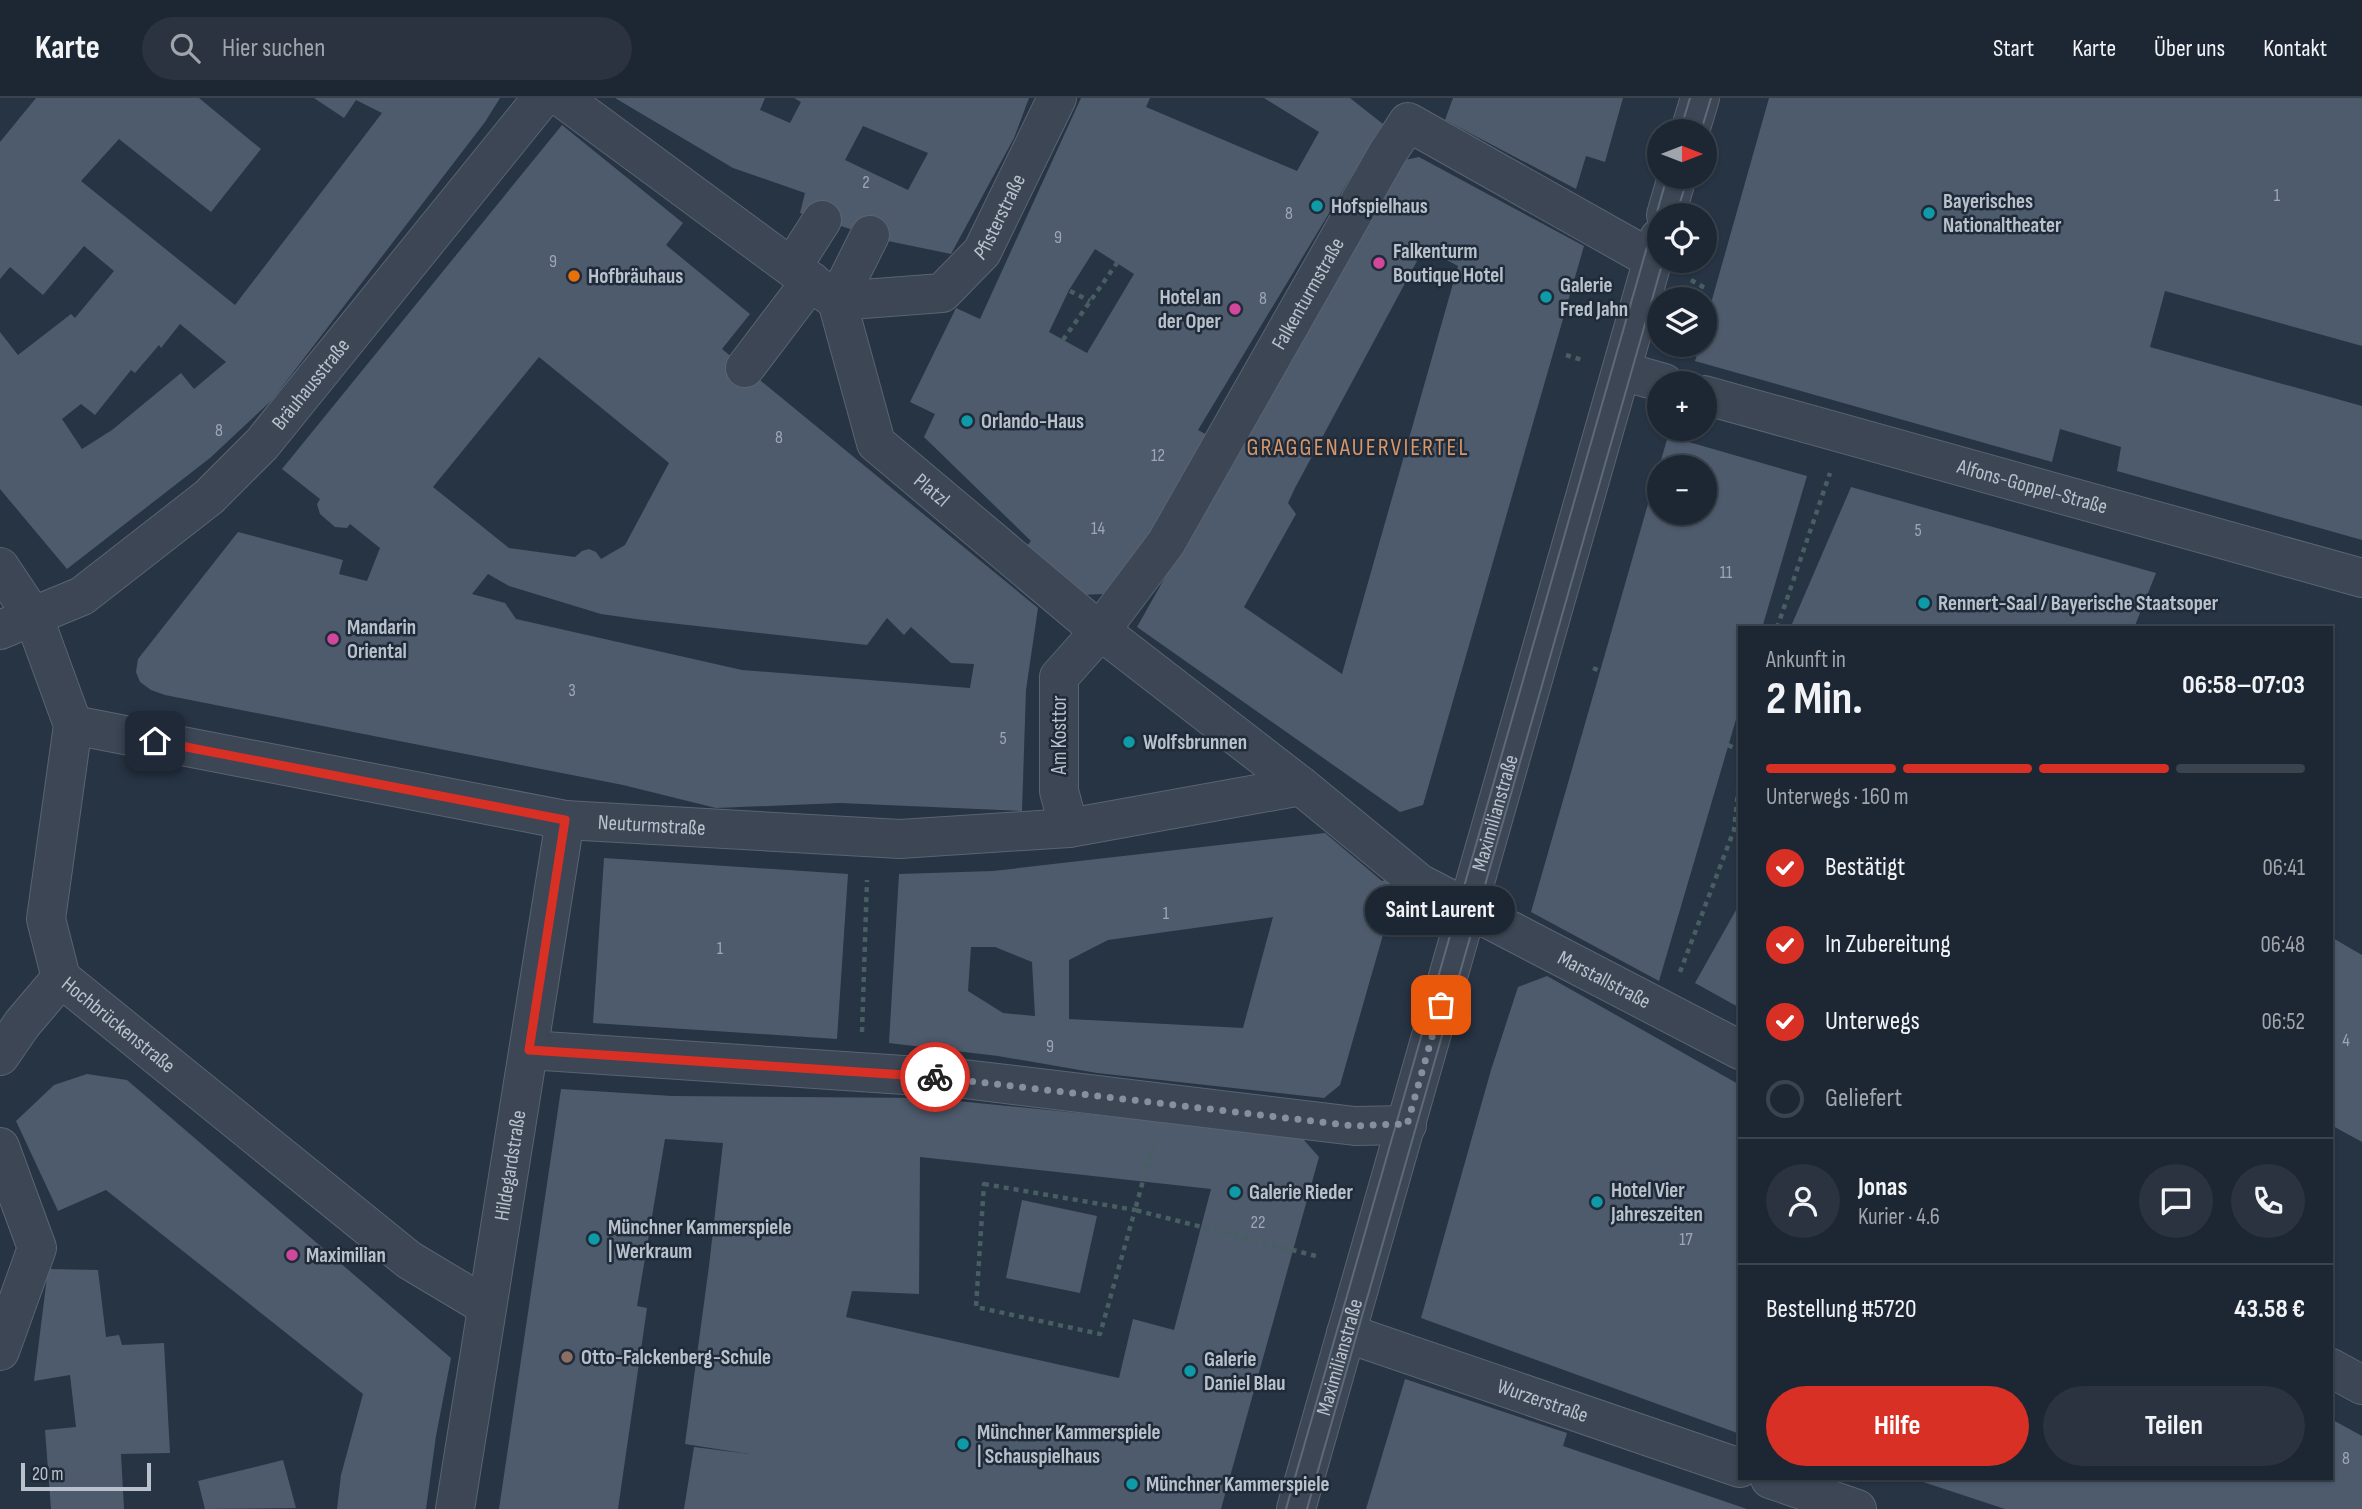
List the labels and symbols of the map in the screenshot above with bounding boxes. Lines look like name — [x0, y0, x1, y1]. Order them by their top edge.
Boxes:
north arrow — [1647, 119, 1717, 189]
street label: Pfisterstraße — [969, 170, 1031, 265]
house number: 2 — [862, 172, 870, 193]
house number: 1 — [2274, 185, 2281, 206]
place label: Bayerisches Nationaltheater — [1943, 189, 2062, 238]
place label: Hofspielhaus — [1331, 194, 1428, 219]
marker: Hofspielhaus — [1309, 198, 1325, 214]
house number: 8 — [1285, 203, 1293, 224]
marker: Bayerisches Nationaltheater — [1921, 205, 1937, 221]
house number: 9 — [1054, 227, 1062, 248]
street label: Falkenturmstraße — [1266, 233, 1349, 354]
place label: Falkenturm Boutique Hotel — [1393, 239, 1503, 288]
house number: 9 — [549, 251, 557, 272]
marker: Falkenturm Boutique Hotel — [1371, 255, 1387, 271]
place label: Hofbräuhaus — [588, 264, 683, 289]
marker: Hofbräuhaus — [566, 268, 582, 284]
place label: Galerie Fred Jahn — [1560, 273, 1628, 322]
place label: Hotel an der Oper — [1158, 285, 1222, 334]
house number: 8 — [1259, 288, 1267, 309]
marker: Galerie Fred Jahn — [1538, 289, 1554, 305]
marker: Hotel an der Oper — [1227, 301, 1243, 317]
street label: Bräuhausstraße — [266, 333, 355, 435]
place label: Orlando-Haus — [981, 409, 1084, 434]
marker: Orlando-Haus — [959, 413, 975, 429]
house number: 8 — [215, 420, 223, 441]
house number: 8 — [775, 427, 783, 448]
district label: GRAGGENAUERVIERTEL — [1247, 433, 1469, 462]
house number: 12 — [1151, 445, 1165, 466]
street label: Alfons-Goppel-Straße — [1954, 453, 2110, 519]
street label: Platzl — [909, 468, 955, 512]
house number: 14 — [1091, 518, 1105, 539]
house number: 5 — [1914, 520, 1922, 541]
house number: 11 — [1720, 562, 1733, 583]
place label: Rennert-Saal / Bayerische Staatsoper — [1938, 591, 2219, 616]
marker: Rennert-Saal / Bayerische Staatsoper — [1916, 595, 1932, 611]
place label: Mandarin Oriental — [347, 615, 416, 664]
marker: Mandarin Oriental — [325, 631, 341, 647]
house number: 3 — [568, 680, 576, 701]
street label: Am Kosttor — [1047, 696, 1072, 775]
pin — [125, 711, 185, 771]
house number: 5 — [999, 728, 1007, 749]
place label: Wolfsbrunnen — [1143, 730, 1247, 755]
marker: Wolfsbrunnen — [1121, 734, 1137, 750]
street label: Maximilianstraße — [1466, 752, 1523, 874]
street label: Neuturmstraße — [597, 809, 706, 840]
callout: Saint Laurent — [1366, 886, 1516, 935]
house number: 1 — [1163, 903, 1170, 924]
house number: 1 — [717, 938, 724, 959]
street label: Marstallstraße — [1554, 945, 1655, 1014]
street label: Hochbrückenstraße — [57, 971, 180, 1078]
pin — [1411, 975, 1471, 1035]
house number: 4 — [2342, 1030, 2350, 1051]
house number: 9 — [1046, 1036, 1054, 1057]
courier — [900, 1042, 970, 1112]
street label: Hildegardstraße — [489, 1108, 531, 1222]
place label: Hotel Vier Jahreszeiten — [1610, 1178, 1703, 1227]
place label: Galerie Rieder — [1249, 1180, 1353, 1205]
marker: Galerie Rieder — [1227, 1184, 1243, 1200]
marker: Hotel Vier Jahreszeiten — [1589, 1194, 1605, 1210]
house number: 22 — [1251, 1212, 1265, 1233]
place label: Münchner Kammerspiele | Werkraum — [608, 1215, 792, 1264]
house number: 17 — [1679, 1229, 1694, 1250]
marker: Münchner Kammerspiele | Werkraum — [586, 1231, 602, 1247]
place label: Maximilian — [306, 1243, 386, 1268]
marker: Maximilian — [284, 1247, 300, 1263]
street label: Maximilianstraße — [1311, 1296, 1368, 1418]
place label: Otto-Falckenberg-Schule — [581, 1345, 771, 1370]
place label: Galerie Daniel Blau — [1204, 1347, 1286, 1396]
marker: Otto-Falckenberg-Schule — [559, 1349, 575, 1365]
marker: Galerie Daniel Blau — [1182, 1363, 1198, 1379]
street label: Wurzerstraße — [1494, 1373, 1592, 1428]
place label: Münchner Kammerspiele | Schauspielhaus — [977, 1420, 1161, 1469]
marker: Münchner Kammerspiele | Schauspielhaus — [955, 1436, 971, 1452]
house number: 8 — [2342, 1448, 2350, 1469]
scale bar — [21, 1460, 150, 1492]
place label: Münchner Kammerspiele — [1146, 1472, 1330, 1497]
marker: Münchner Kammerspiele — [1124, 1476, 1140, 1492]

